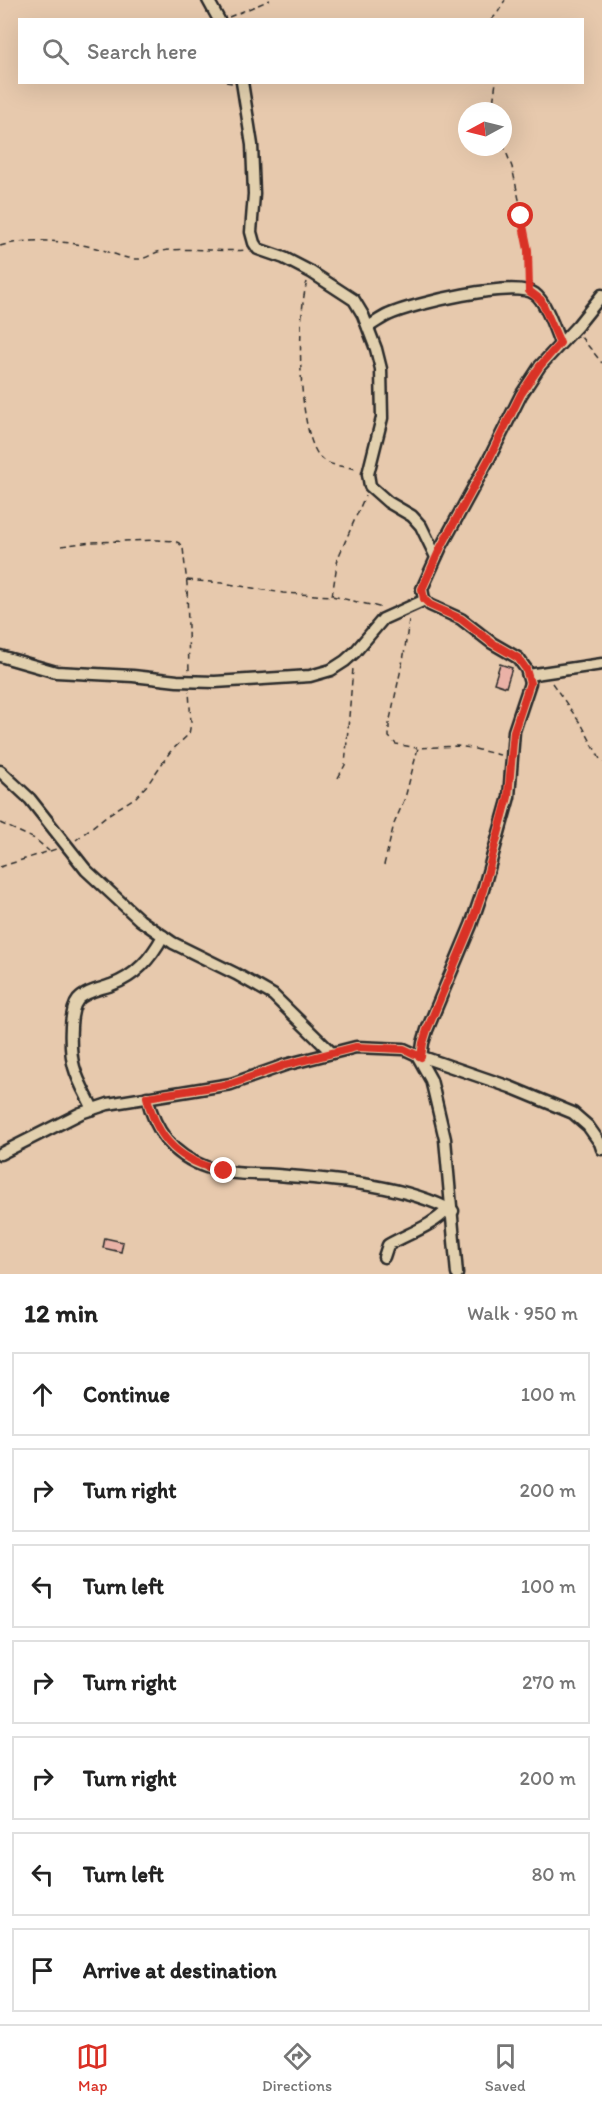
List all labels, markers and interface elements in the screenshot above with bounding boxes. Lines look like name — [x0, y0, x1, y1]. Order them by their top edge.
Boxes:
search box — [18, 18, 584, 84]
icon: search — [39, 35, 72, 68]
text: Search here — [87, 38, 197, 65]
north arrow — [458, 102, 512, 156]
route start — [507, 202, 533, 228]
route end — [210, 1157, 236, 1183]
text: 12 min — [24, 1297, 98, 1329]
text: Walk · 950 m — [467, 1301, 578, 1325]
icon: ahead — [26, 1378, 59, 1411]
text: Continue — [83, 1381, 170, 1408]
text: 100 m — [521, 1382, 576, 1406]
icon: right — [26, 1474, 59, 1507]
text: Turn right — [83, 1477, 177, 1504]
text: 200 m — [520, 1478, 576, 1502]
icon: left — [26, 1570, 59, 1603]
text: Turn left — [83, 1573, 164, 1600]
text: 100 m — [521, 1574, 576, 1598]
icon: right — [26, 1666, 59, 1699]
text: Turn right — [83, 1669, 177, 1696]
text: 270 m — [522, 1670, 576, 1694]
icon: right — [26, 1762, 59, 1795]
text: Turn right — [83, 1765, 177, 1792]
text: 200 m — [520, 1766, 576, 1790]
icon: left — [26, 1858, 59, 1891]
text: Turn left — [83, 1861, 164, 1888]
text: 80 m — [531, 1862, 576, 1886]
icon: arrive — [26, 1954, 59, 1987]
text: Arrive at destination — [83, 1957, 277, 1984]
tab: Map — [76, 2040, 109, 2095]
tab: Directions — [262, 2040, 332, 2095]
tab: Saved — [485, 2040, 526, 2095]

